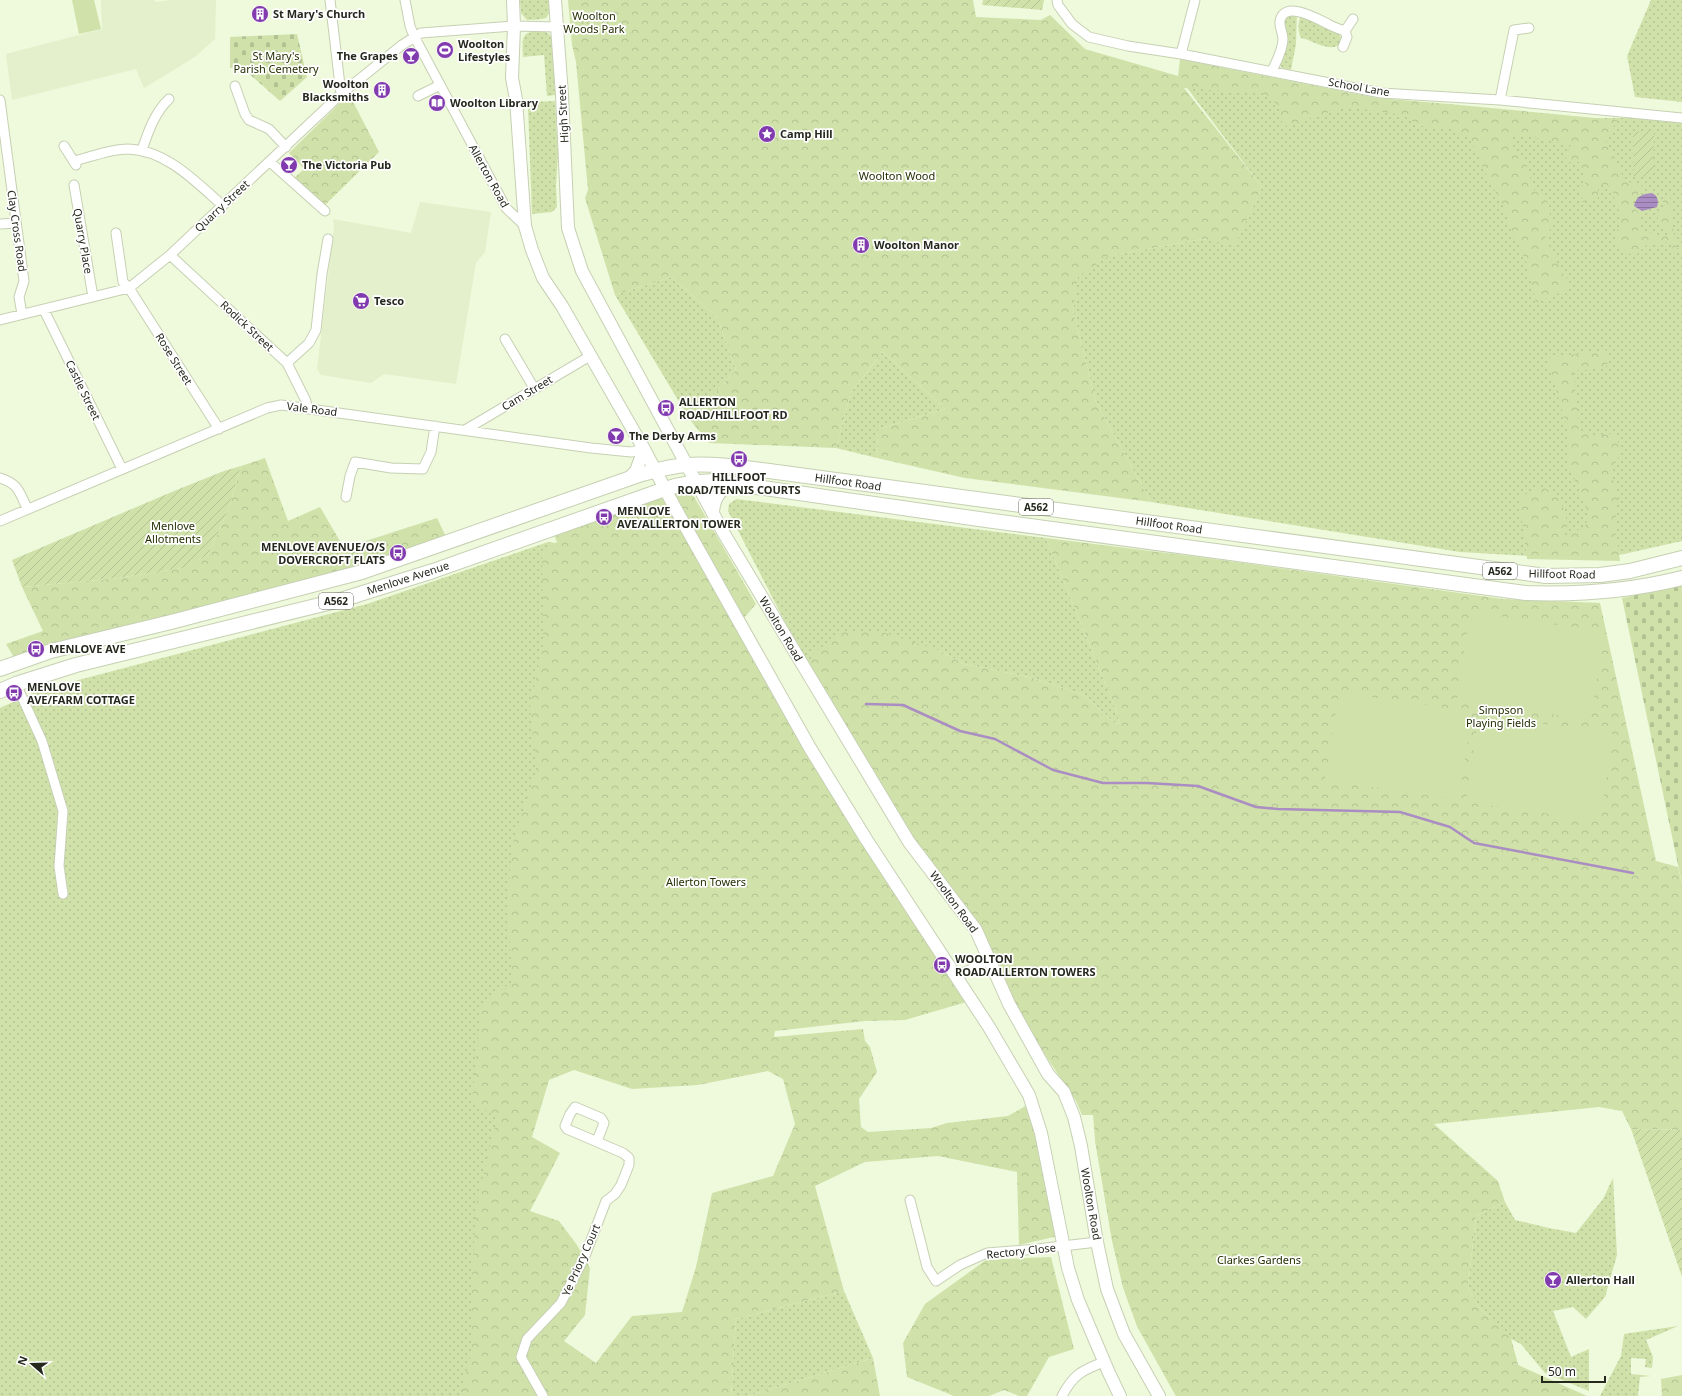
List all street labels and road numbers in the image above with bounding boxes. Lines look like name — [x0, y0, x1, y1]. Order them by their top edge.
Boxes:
street label: School Lane — [1327, 74, 1391, 99]
street label: High Street — [553, 85, 572, 143]
street label: Allerton Road — [466, 141, 513, 210]
street label: Quarry Street — [191, 176, 252, 235]
street label: Clay Cross Road — [4, 189, 31, 273]
street label: Quarry Place — [70, 207, 97, 275]
street label: Rodick Street — [217, 297, 277, 354]
street label: Rose Street — [153, 330, 196, 388]
street label: Castle Street — [62, 357, 104, 422]
street label: Cam Street — [498, 371, 555, 414]
street label: Vale Road — [286, 398, 338, 419]
street label: Hillfoot Road — [814, 469, 882, 494]
road number: A562 — [1019, 499, 1053, 515]
street label: Hillfoot Road — [1135, 512, 1203, 537]
street label: Menlove Avenue — [365, 557, 451, 598]
road number: A562 — [1483, 563, 1517, 579]
street label: Hillfoot Road — [1528, 565, 1596, 582]
road number: A562 — [319, 593, 353, 609]
street label: Woolton Road — [756, 594, 807, 664]
street label: Woolton Road — [927, 868, 982, 936]
street label: Woolton Road — [1078, 1167, 1105, 1241]
street label: Ye Priory Court — [558, 1221, 603, 1298]
street label: Rectory Close — [985, 1239, 1056, 1262]

